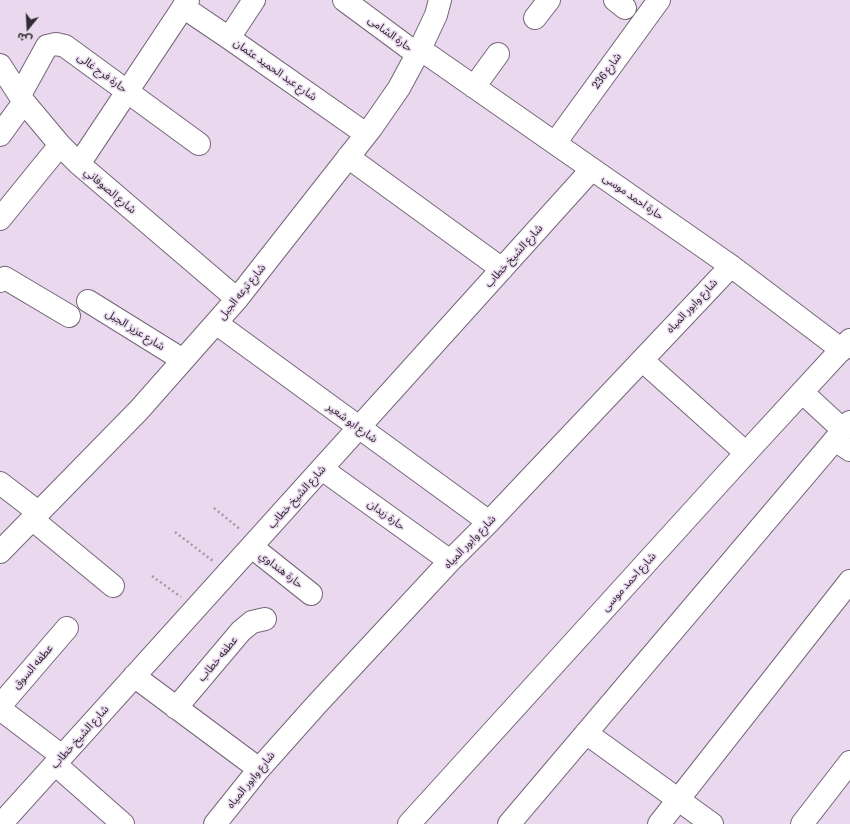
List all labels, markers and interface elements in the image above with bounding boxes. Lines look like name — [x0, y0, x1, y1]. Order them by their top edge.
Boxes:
north arrow — [8, 8, 48, 48]
street label: حارة الشامى — [365, 13, 415, 55]
text: ش — [15, 29, 34, 49]
street label: شارع عبد الحميد عثمان — [231, 36, 319, 104]
street label: حارة فرج غالى — [75, 51, 129, 95]
street label: شارع 236 — [590, 51, 624, 91]
street label: شارع الصوفاني — [81, 165, 139, 217]
street label: حارة احمد موسى — [600, 171, 666, 223]
street label: شارع الشيخ خطاب — [482, 222, 546, 290]
street label: شارع ترعه الجبل — [215, 261, 269, 323]
street label: شارع وابور المياه — [664, 276, 720, 336]
street label: شارع عزيز الجبل — [103, 307, 167, 353]
street label: شارع ابو شعير — [324, 400, 380, 446]
street label: شارع الشيخ خطاب — [265, 463, 329, 531]
street label: حارة زيدان — [365, 497, 407, 533]
street label: شارع وابور المياه — [441, 513, 499, 571]
street label: حارة هنداوي — [257, 549, 305, 591]
street label: شارع احمد موسى — [599, 550, 659, 614]
street label: عطفه خطاب — [195, 634, 241, 684]
street label: عطفه السوق — [10, 642, 56, 692]
street label: شارع الشيخ خطاب — [48, 703, 112, 771]
street label: شارع وابور المياه — [224, 749, 278, 811]

